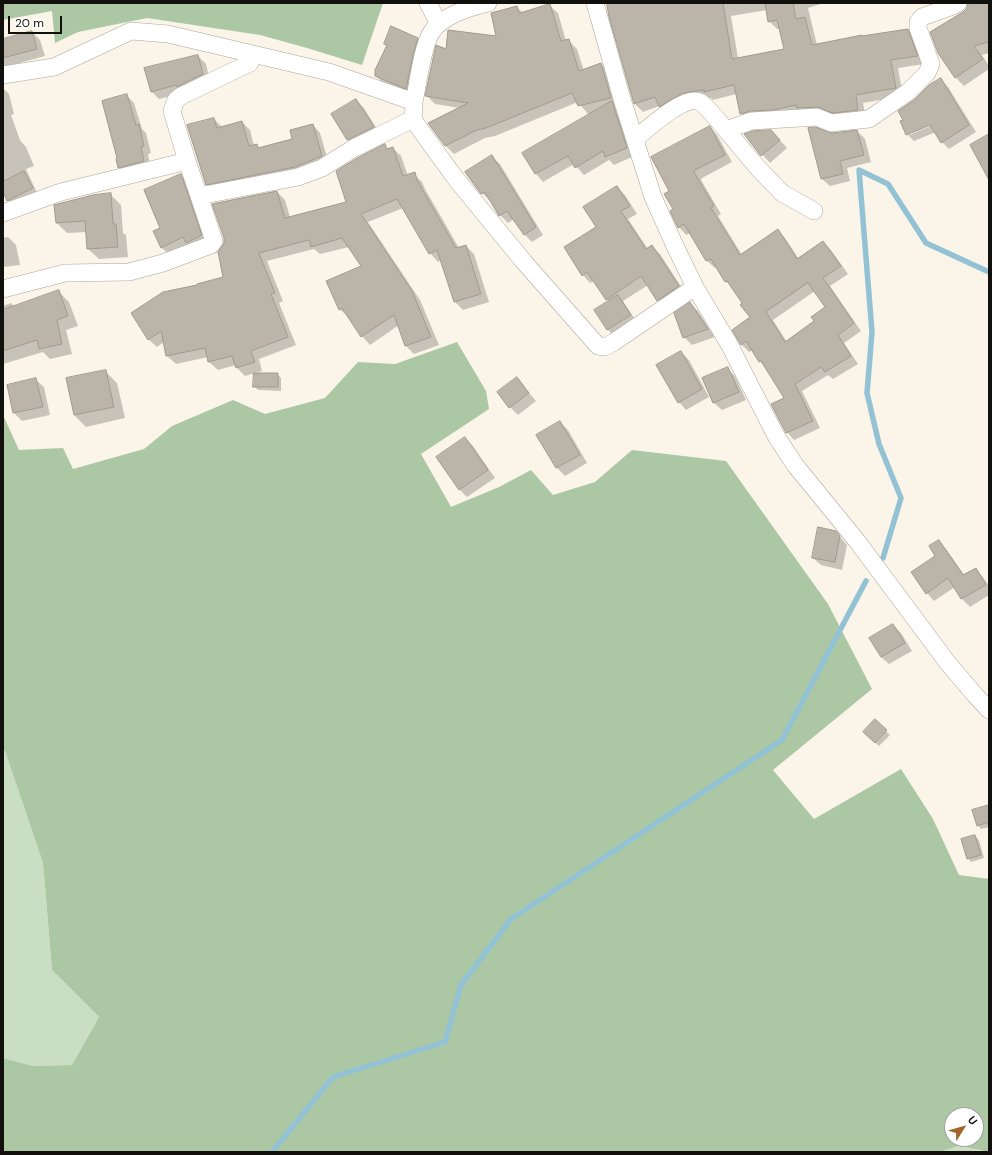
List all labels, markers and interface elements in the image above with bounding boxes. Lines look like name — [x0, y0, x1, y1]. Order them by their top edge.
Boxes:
scale bar — [10, 8, 64, 34]
text: 20 m — [15, 15, 44, 31]
north arrow — [944, 1107, 984, 1147]
text: U — [965, 1113, 981, 1128]

